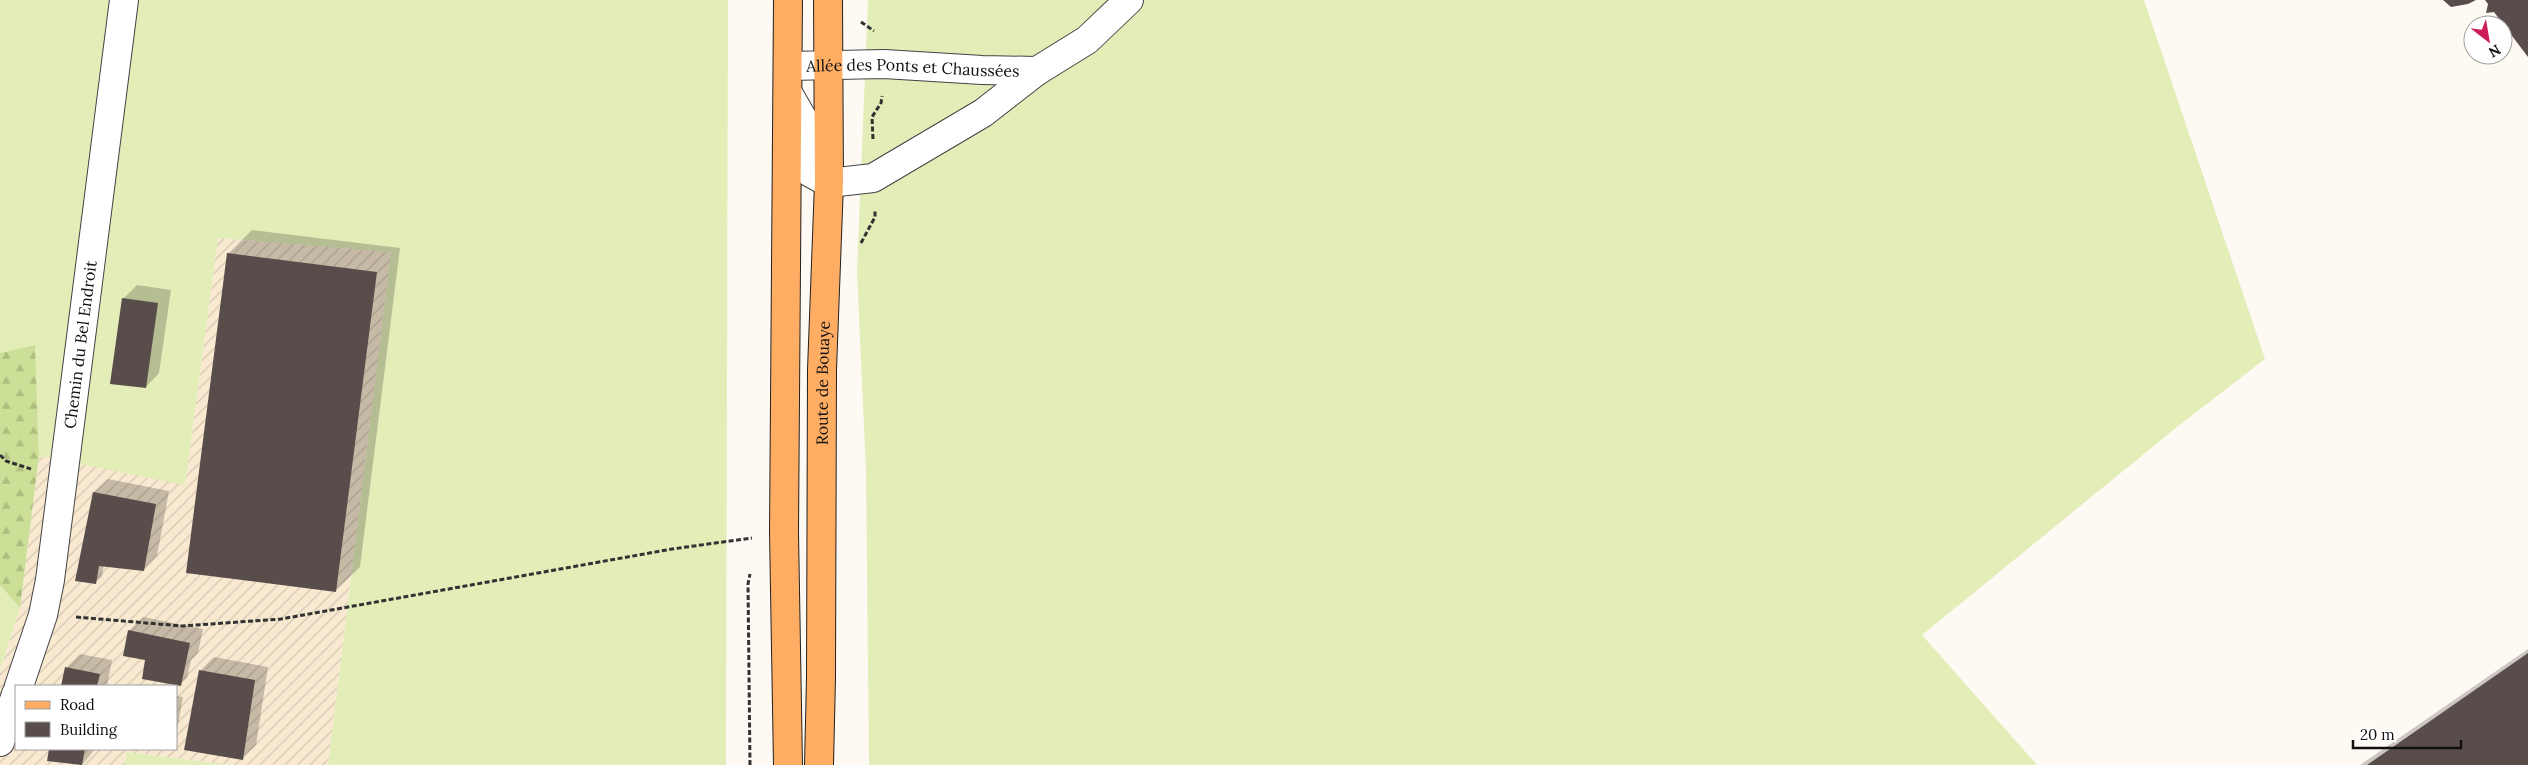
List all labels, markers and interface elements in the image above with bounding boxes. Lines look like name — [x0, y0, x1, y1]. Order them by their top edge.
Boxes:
north arrow — [2463, 15, 2513, 65]
text: N — [2485, 41, 2504, 62]
street label: Allée des Ponts et Chaussées — [805, 54, 1020, 81]
street label: Chemin du Bel Endroit — [59, 259, 101, 430]
street label: Route de Bouaye — [812, 320, 834, 445]
legend — [15, 685, 178, 750]
text: Road — [60, 695, 95, 714]
scale bar — [2353, 718, 2460, 750]
text: Building — [60, 720, 118, 739]
text: 20 m — [2360, 725, 2395, 744]

